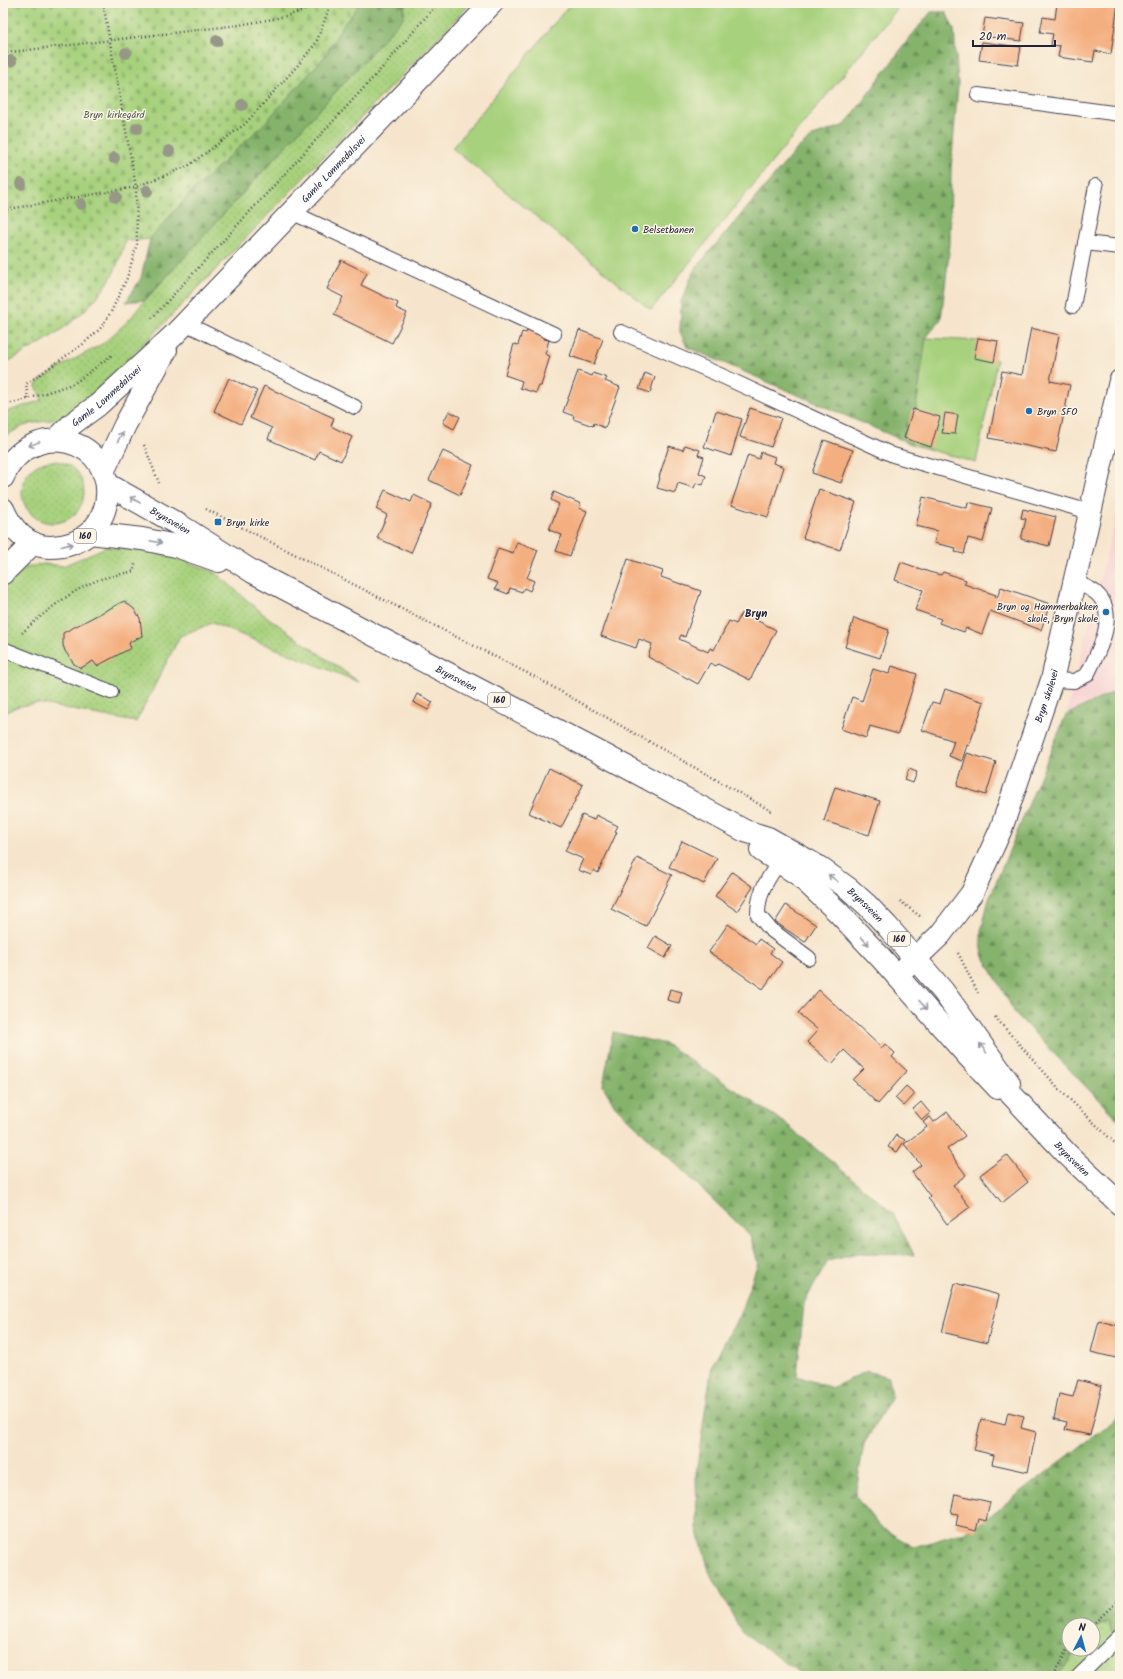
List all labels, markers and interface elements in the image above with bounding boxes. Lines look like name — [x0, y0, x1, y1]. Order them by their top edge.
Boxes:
scale bar — [973, 22, 1055, 48]
text: 20 m — [979, 27, 1007, 46]
park label: Bryn kirkegård — [83, 107, 146, 123]
street label: Gamle Lommedalsvei — [298, 132, 370, 207]
place label: Belsetbanen — [643, 222, 694, 238]
marker: Belsetbanen — [630, 224, 640, 234]
street label: Gamle Lommedalsvei — [68, 361, 146, 431]
place label: Bryn SFO — [1037, 404, 1077, 420]
marker: Bryn SFO — [1024, 406, 1034, 416]
one-way arrow — [117, 431, 124, 443]
one-way arrow — [29, 441, 41, 449]
one-way arrow — [130, 496, 142, 504]
street label: Brynsveien — [146, 503, 194, 539]
place label: Bryn kirke — [226, 515, 270, 531]
marker: Bryn kirke — [213, 517, 223, 527]
road number: 160 — [74, 529, 96, 543]
one-way arrow — [150, 538, 163, 546]
one-way arrow — [60, 541, 73, 549]
place label: Bryn og Hammerbakken skole, Bryn skole — [997, 599, 1098, 627]
district label: Bryn — [745, 605, 767, 623]
marker: Bryn og Hammerbakken skole, Bryn skole — [1101, 607, 1111, 617]
street label: Brynsveien — [432, 661, 480, 696]
street label: Bryn skolevei — [1031, 667, 1063, 725]
road number: 160 — [488, 693, 510, 707]
one-way arrow — [828, 874, 839, 882]
street label: Brynsveien — [843, 884, 887, 926]
road number: 160 — [888, 932, 910, 946]
one-way arrow — [860, 936, 870, 946]
one-way arrow — [918, 1000, 927, 1011]
one-way arrow — [979, 1043, 987, 1054]
street label: Brynsveien — [1050, 1138, 1093, 1181]
north arrow — [1061, 1617, 1101, 1657]
text: N — [1078, 1619, 1086, 1637]

